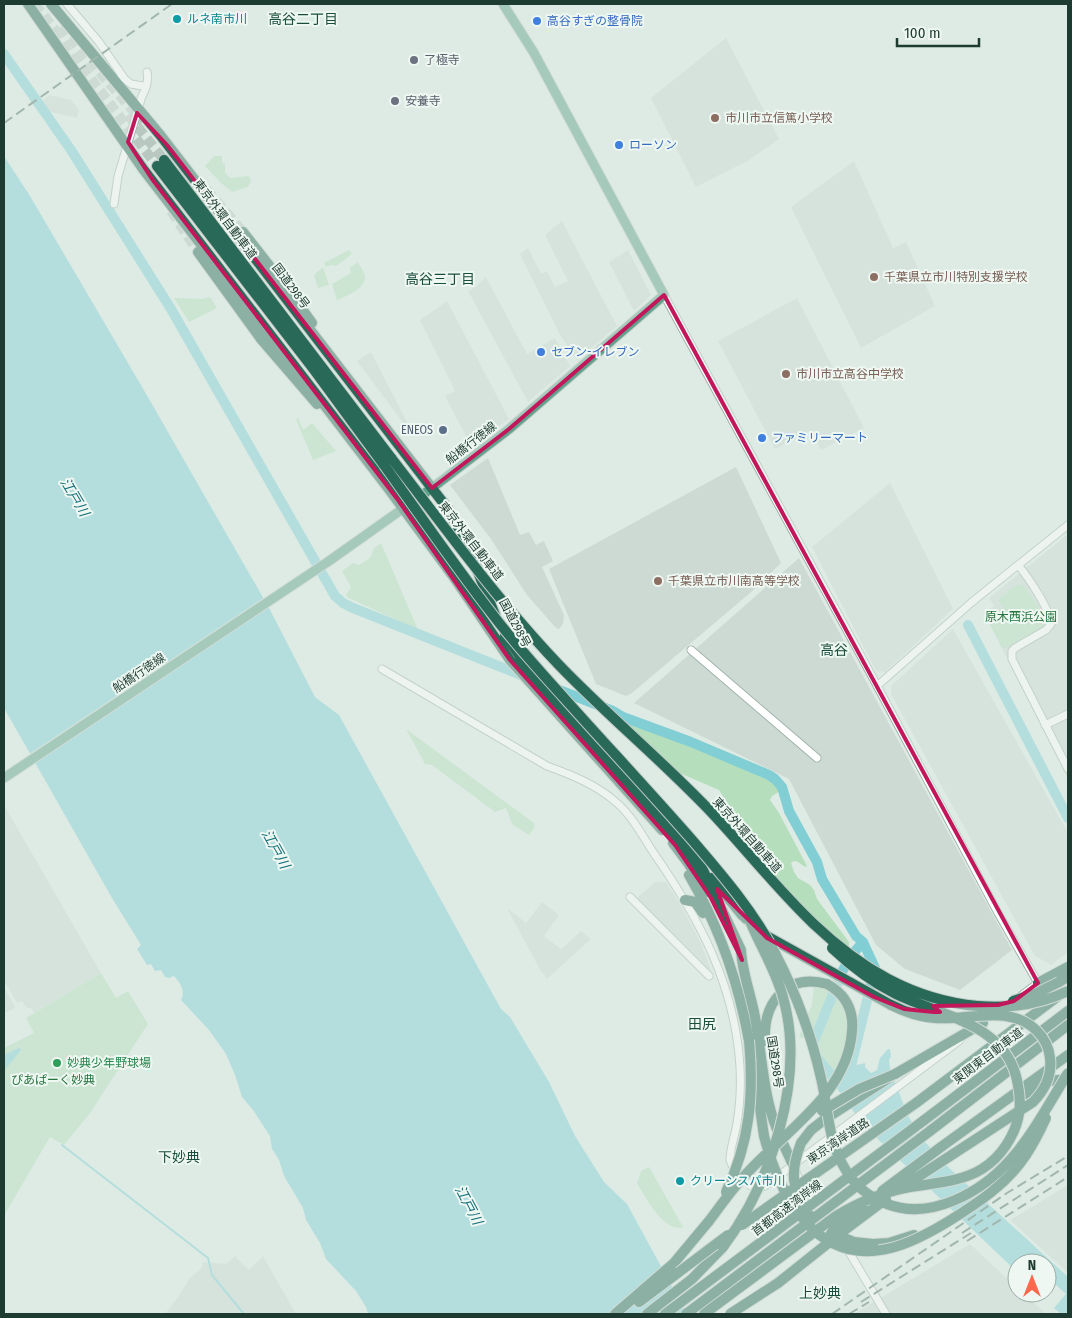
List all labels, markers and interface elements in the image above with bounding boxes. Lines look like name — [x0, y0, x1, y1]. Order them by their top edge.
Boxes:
district label: 高谷二丁目 — [268, 11, 338, 28]
place label: ルネ南市川 — [187, 12, 247, 26]
marker: ルネ南市川 — [171, 13, 183, 25]
place label: 高谷すぎの整骨院 — [547, 14, 643, 28]
marker: 高谷すぎの整骨院 — [531, 15, 543, 27]
scale bar — [897, 15, 980, 47]
text: 100 m — [904, 24, 941, 42]
place label: 了極寺 — [424, 53, 460, 67]
marker: 了極寺 — [408, 54, 420, 66]
place label: 安養寺 — [405, 94, 441, 108]
marker: 安養寺 — [389, 95, 401, 107]
place label: 市川市立信篤小学校 — [725, 111, 833, 125]
marker: 市川市立信篤小学校 — [709, 112, 721, 124]
place label: ローソン — [629, 138, 677, 152]
marker: ローソン — [613, 139, 625, 151]
street label: 東京外環自動車道 — [191, 176, 259, 262]
street label: 国道298号 — [269, 261, 313, 311]
place label: 千葉県立市川特別支援学校 — [884, 270, 1028, 284]
district label: 高谷三丁目 — [405, 271, 475, 288]
marker: 千葉県立市川特別支援学校 — [868, 271, 880, 283]
place label: セブン-イレブン — [551, 345, 639, 359]
marker: セブン-イレブン — [535, 346, 547, 358]
place label: 市川市立高谷中学校 — [796, 367, 904, 381]
marker: 市川市立高谷中学校 — [780, 368, 792, 380]
street label: 船橋行徳線 — [443, 419, 499, 467]
place label: ENEOS — [401, 423, 433, 437]
marker: ENEOS — [437, 424, 449, 436]
place label: ファミリーマート — [772, 431, 868, 445]
marker: ファミリーマート — [756, 432, 768, 444]
water label: 江戸川 — [56, 475, 94, 521]
street label: 東京外環自動車道 — [436, 499, 506, 583]
place label: 千葉県立市川南高等学校 — [668, 574, 800, 588]
marker: 千葉県立市川南高等学校 — [652, 575, 664, 587]
street label: 国道298号 — [496, 596, 534, 650]
park label: 原木西浜公園 — [985, 610, 1057, 624]
district label: 高谷 — [820, 642, 848, 659]
street label: 船橋行徳線 — [110, 650, 168, 696]
street label: 東京外環自動車道 — [710, 795, 784, 875]
water label: 江戸川 — [258, 827, 294, 873]
district label: 田尻 — [688, 1016, 716, 1033]
street label: 東関東自動車道 — [950, 1025, 1026, 1087]
street label: 国道298号 — [764, 1035, 786, 1089]
place label: 妙典少年野球場 — [67, 1056, 151, 1070]
marker: 妙典少年野球場 — [51, 1057, 63, 1069]
park label: ぴあぱーく妙典 — [11, 1073, 95, 1087]
street label: 東京湾岸道路 — [804, 1115, 872, 1167]
district label: 下妙典 — [158, 1149, 200, 1166]
place label: クリーンスパ市川 — [690, 1174, 785, 1188]
marker: クリーンスパ市川 — [674, 1175, 686, 1187]
street label: 首都高速湾岸線 — [749, 1177, 825, 1239]
water label: 江戸川 — [451, 1183, 487, 1230]
north arrow — [1007, 1253, 1057, 1303]
text: N — [1028, 1257, 1036, 1274]
district label: 上妙典 — [799, 1285, 841, 1302]

